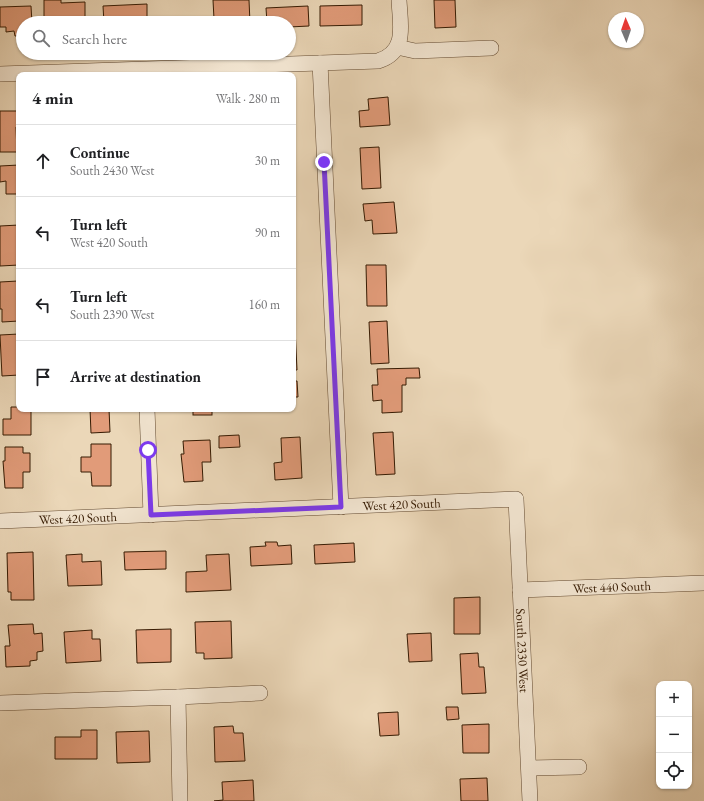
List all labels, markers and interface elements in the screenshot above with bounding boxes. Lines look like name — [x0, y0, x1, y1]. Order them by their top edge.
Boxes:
north arrow — [608, 12, 644, 48]
search box — [16, 16, 296, 60]
icon: search — [30, 27, 52, 49]
text: Search here — [62, 29, 127, 48]
text: 4 min — [32, 87, 73, 109]
text: Walk · 280 m — [216, 90, 280, 107]
text: Continue — [70, 143, 130, 162]
icon: ahead — [32, 150, 54, 172]
text: 30 m — [255, 152, 280, 169]
route end — [315, 153, 333, 171]
text: South 2430 West — [70, 162, 154, 179]
text: Turn left — [70, 215, 127, 234]
icon: left — [32, 222, 54, 244]
text: 90 m — [255, 224, 280, 241]
text: West 420 South — [70, 234, 148, 251]
text: Turn left — [70, 287, 127, 306]
icon: left — [32, 294, 54, 316]
text: 160 m — [249, 296, 280, 313]
text: South 2390 West — [70, 306, 154, 323]
icon: arrive — [32, 366, 54, 388]
text: Arrive at destination — [70, 367, 201, 386]
route start — [139, 441, 157, 459]
street label: West 420 South — [362, 494, 441, 515]
street label: West 420 South — [39, 508, 118, 528]
street label: West 440 South — [573, 577, 652, 597]
street label: South 2330 West — [512, 608, 533, 693]
map controls — [656, 681, 692, 789]
button: + — [656, 681, 692, 717]
button: − — [656, 717, 692, 753]
button: locate — [656, 753, 692, 789]

